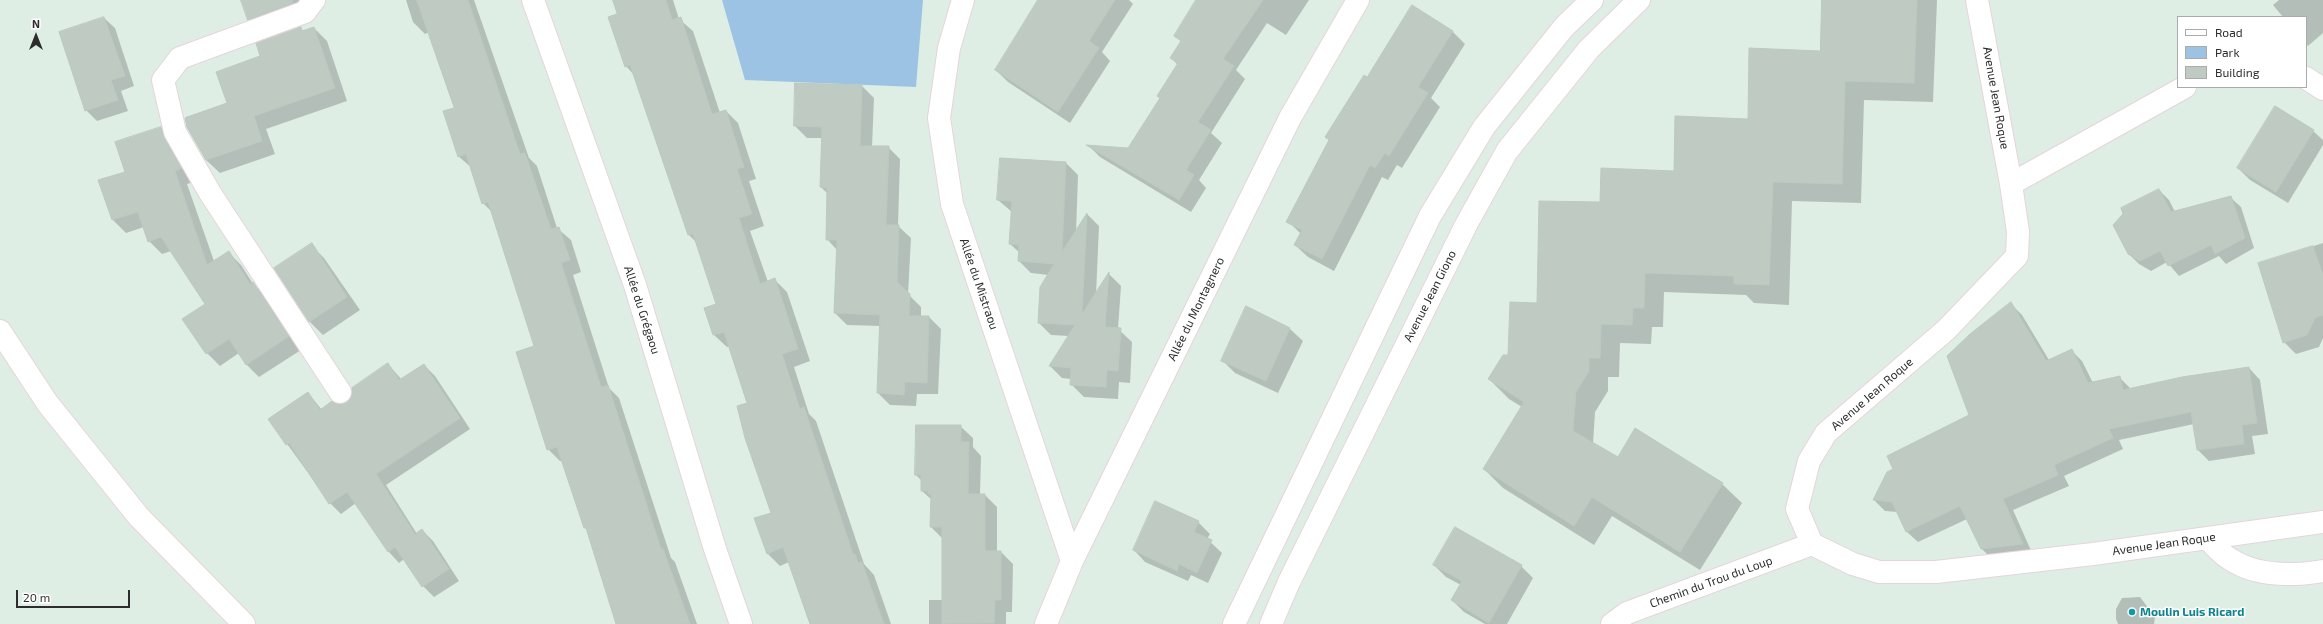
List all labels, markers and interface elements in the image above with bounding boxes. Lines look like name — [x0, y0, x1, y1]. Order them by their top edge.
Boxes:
north arrow — [16, 16, 56, 56]
legend — [2177, 16, 2307, 88]
text: N — [32, 17, 40, 30]
text: Road — [2215, 25, 2243, 39]
text: Park — [2215, 45, 2240, 59]
street label: Avenue Jean Roque — [1980, 46, 2012, 150]
text: Building — [2215, 65, 2259, 79]
street label: Allée du Mistraou — [957, 236, 1001, 332]
street label: Avenue Jean Giono — [1401, 248, 1459, 344]
street label: Allée du Montagnero — [1165, 255, 1227, 363]
street label: Allée du Grégaou — [621, 264, 663, 356]
street label: Avenue Jean Roque — [1828, 354, 1916, 434]
street label: Avenue Jean Roque — [2112, 530, 2216, 558]
street label: Chemin du Trou du Loup — [1648, 553, 1774, 611]
scale bar — [18, 582, 132, 608]
text: 20 m — [23, 590, 50, 604]
place label: Moulin Luis Ricard — [2140, 605, 2244, 619]
marker: Moulin Luis Ricard — [2127, 607, 2137, 617]

